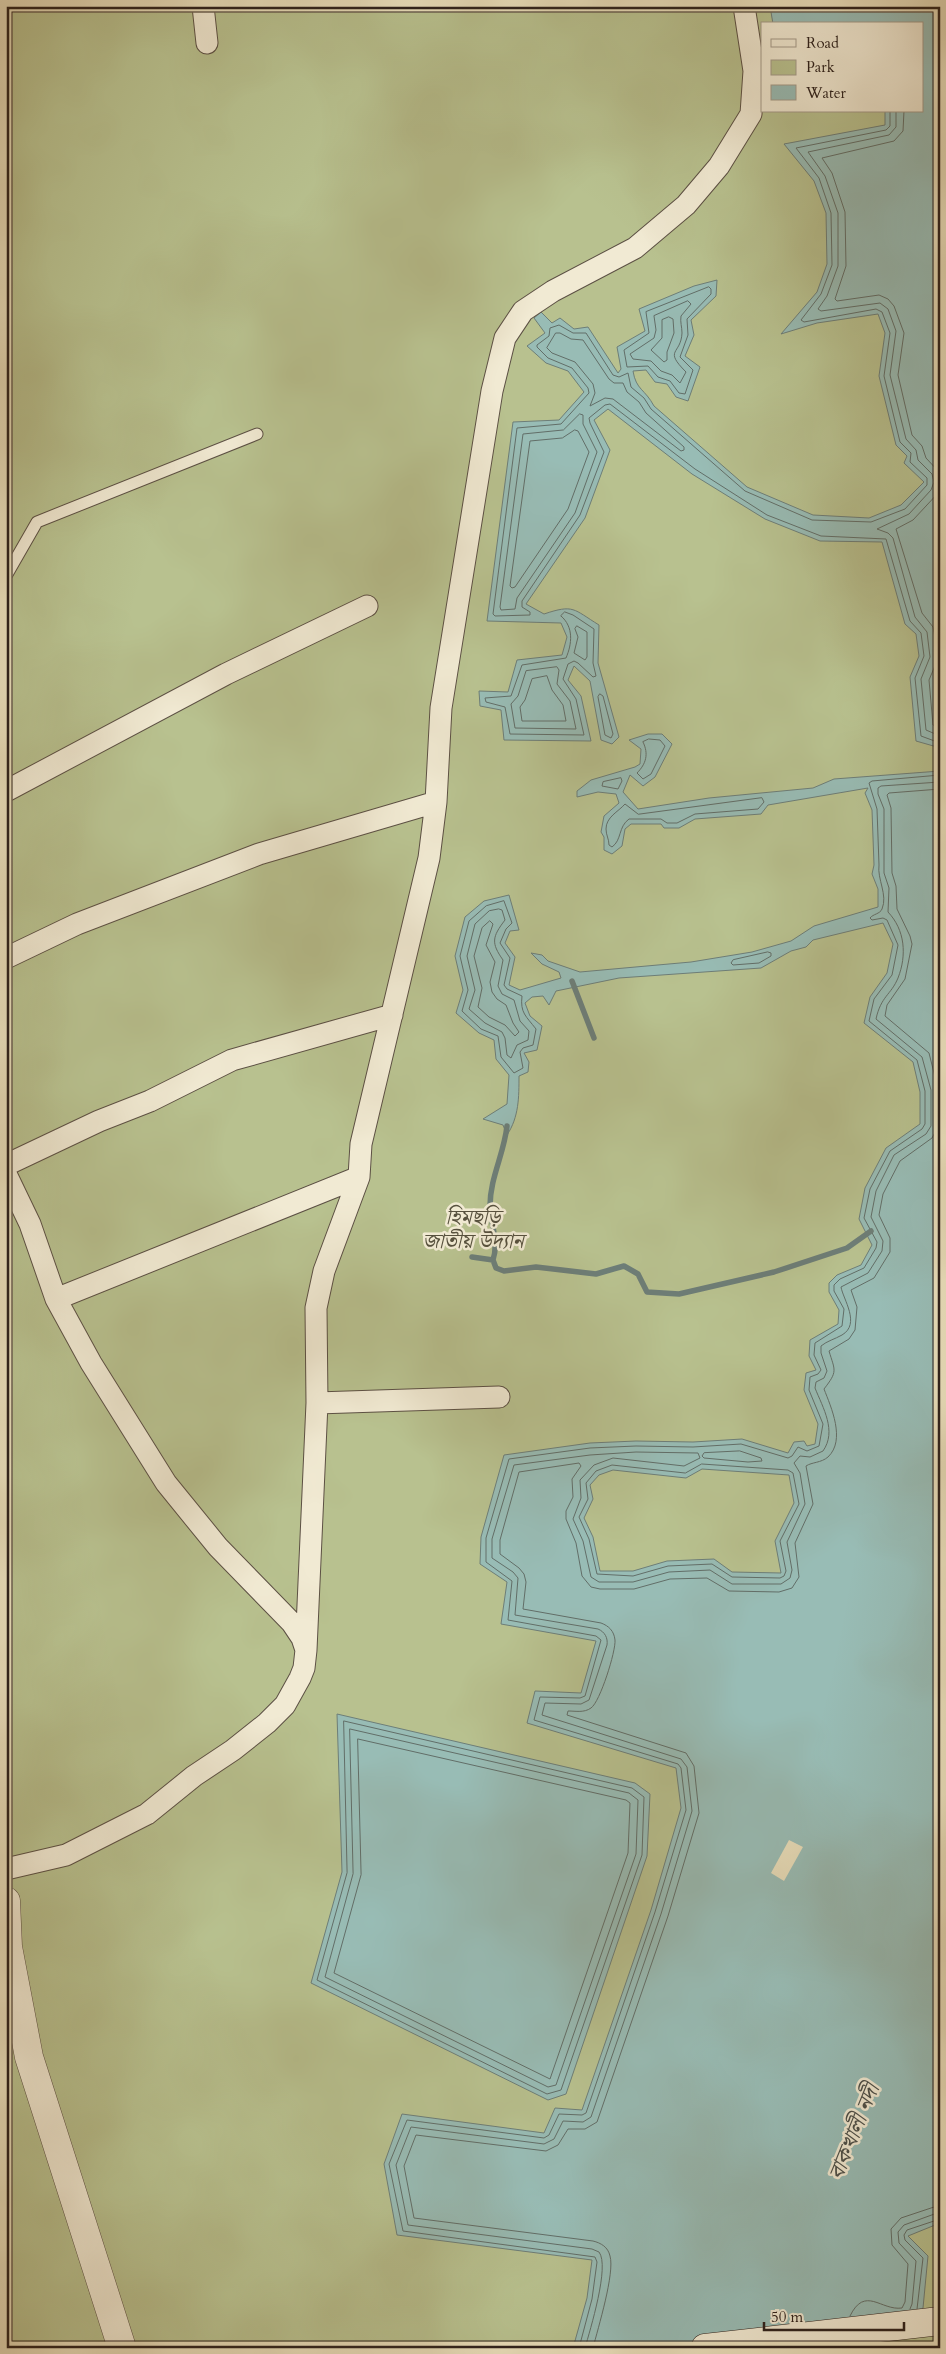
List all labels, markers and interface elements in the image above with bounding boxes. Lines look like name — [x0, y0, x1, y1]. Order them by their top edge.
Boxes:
legend — [761, 22, 924, 112]
text: Road — [806, 33, 839, 53]
text: Park — [806, 57, 835, 77]
text: Water — [805, 83, 847, 103]
park label: হিমছড়ি জাতীয় উদ্যান — [423, 1203, 527, 1256]
water label: বাকখালী নদী — [821, 2077, 888, 2184]
scale bar — [764, 2299, 904, 2331]
text: 50 m — [771, 2307, 803, 2327]

